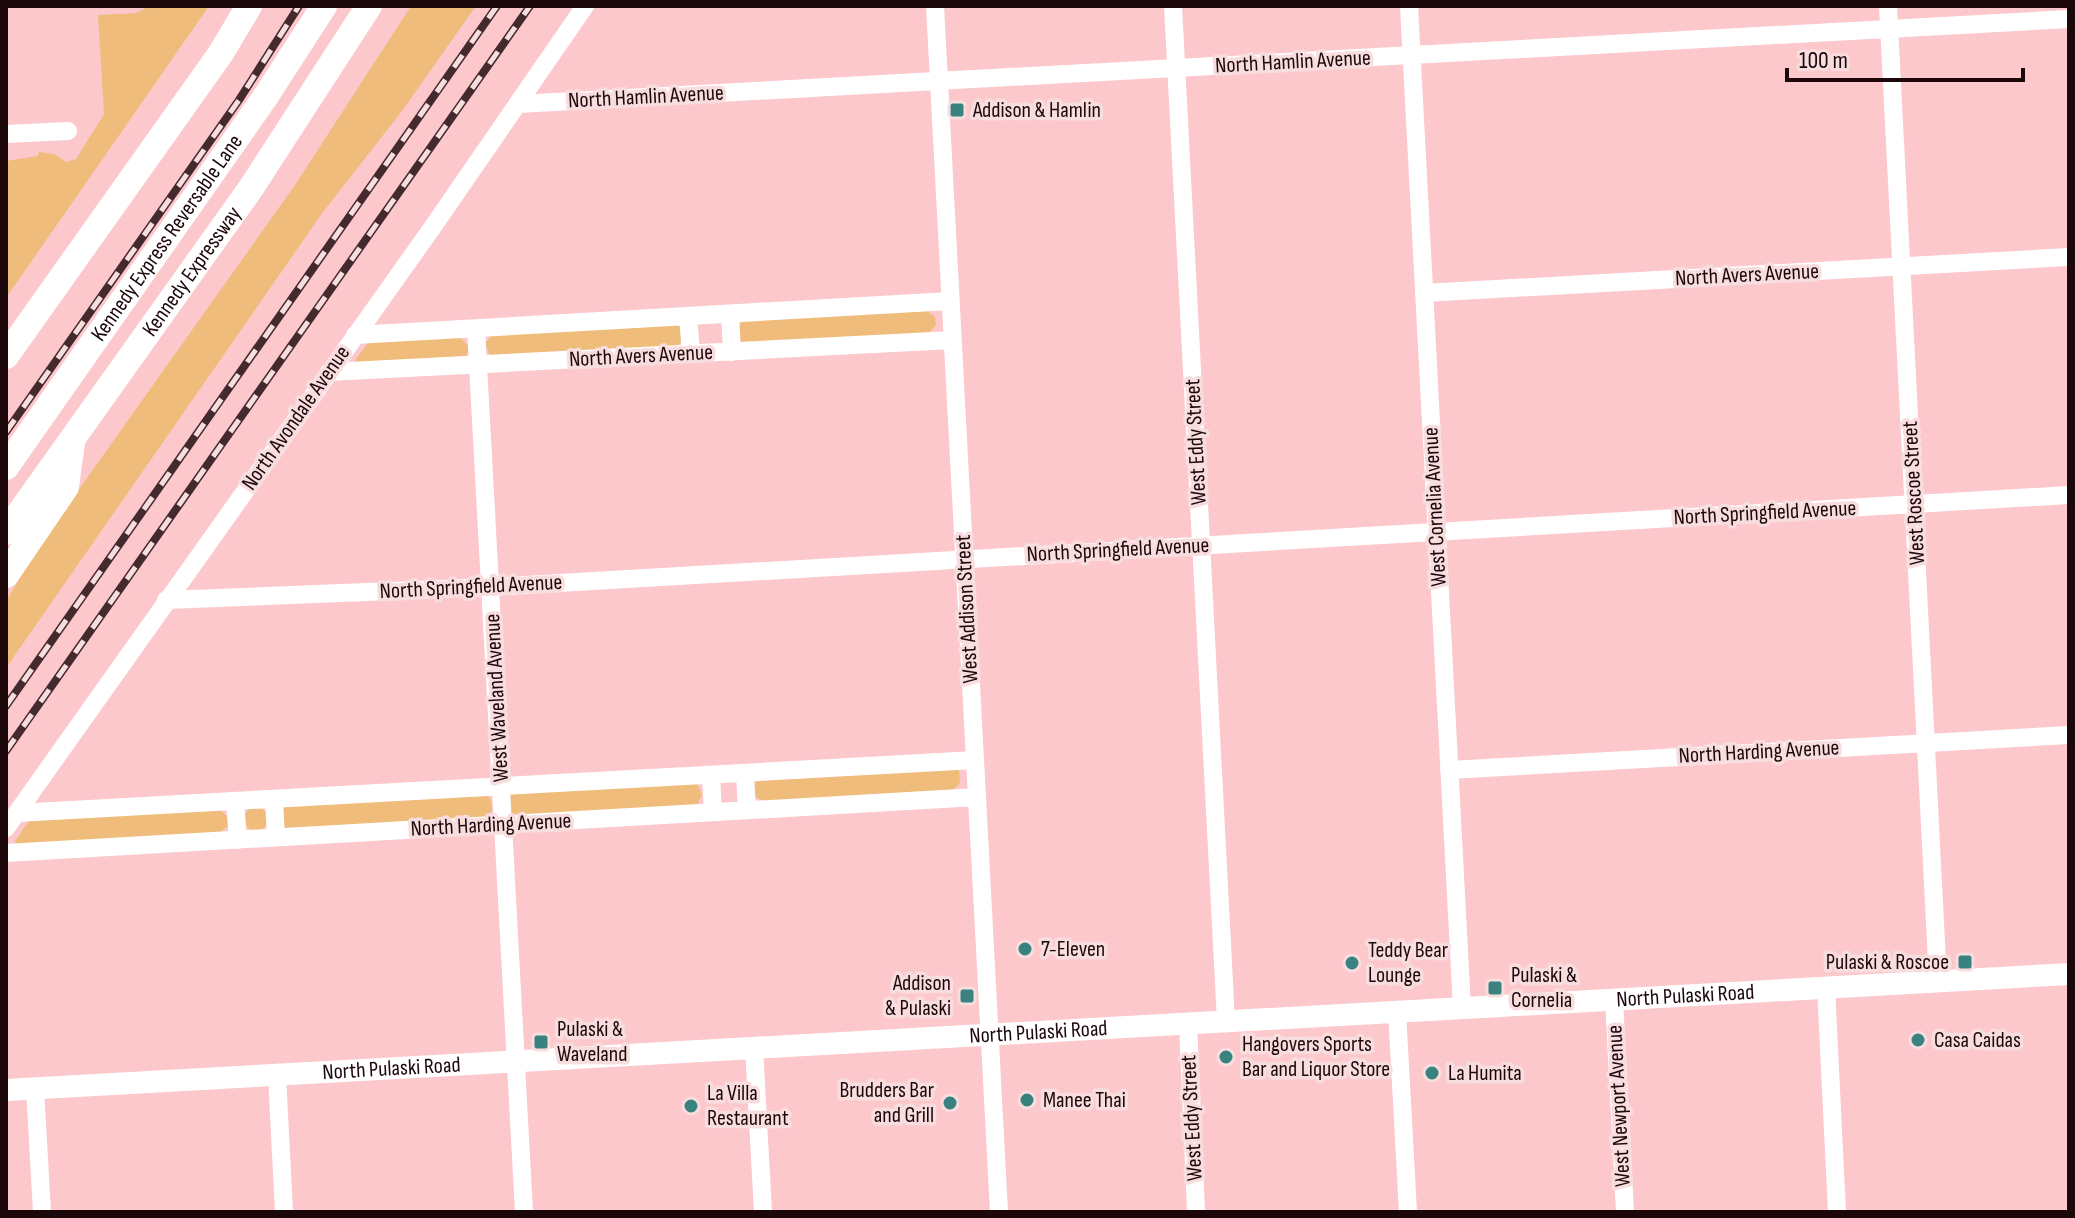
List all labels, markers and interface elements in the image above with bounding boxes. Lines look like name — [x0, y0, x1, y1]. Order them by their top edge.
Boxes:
scale bar — [1787, 32, 2023, 82]
street label: North Hamlin Avenue — [1215, 44, 1371, 80]
text: 100 m — [1799, 46, 1848, 75]
street label: North Hamlin Avenue — [568, 79, 724, 115]
place label: Addison & Hamlin — [972, 97, 1101, 124]
marker: Addison & Hamlin — [948, 101, 966, 119]
street label: Kennedy Express Reversable Lane — [85, 129, 248, 346]
street label: Kennedy Expressway — [136, 201, 247, 342]
street label: North Avers Avenue — [1674, 258, 1820, 292]
street label: North Avers Avenue — [568, 339, 714, 373]
street label: North Avondale Avenue — [236, 340, 356, 496]
street label: West Eddy Street — [1179, 378, 1213, 506]
street label: West Roscoe Street — [1897, 420, 1931, 566]
street label: West Cornelia Avenue — [1417, 427, 1453, 587]
street label: North Springfield Avenue — [1673, 495, 1857, 531]
street label: North Springfield Avenue — [1026, 532, 1210, 568]
street label: West Addison Street — [950, 534, 984, 684]
street label: North Springfield Avenue — [379, 569, 563, 605]
street label: West Waveland Avenue — [479, 613, 515, 783]
street label: North Harding Avenue — [1678, 734, 1840, 770]
street label: North Harding Avenue — [410, 807, 572, 843]
place label: 7-Eleven — [1041, 936, 1105, 963]
place label: Teddy Bear Lounge — [1368, 937, 1448, 989]
marker: 7-Eleven — [1016, 940, 1034, 958]
place label: Pulaski & Roscoe — [1826, 949, 1949, 976]
marker: Pulaski & Roscoe — [1956, 953, 1974, 971]
marker: Teddy Bear Lounge — [1343, 954, 1361, 972]
place label: Pulaski & Cornelia — [1511, 962, 1577, 1014]
place label: Addison & Pulaski — [885, 970, 951, 1022]
street label: North Pulaski Road — [1616, 978, 1755, 1013]
marker: Pulaski & Cornelia — [1486, 979, 1504, 997]
marker: Addison & Pulaski — [958, 987, 976, 1005]
street label: North Pulaski Road — [969, 1015, 1108, 1049]
place label: Pulaski & Waveland — [557, 1016, 627, 1068]
street label: West Newport Avenue — [1601, 1024, 1637, 1188]
place label: Casa Caidas — [1934, 1027, 2021, 1054]
place label: Hangovers Sports Bar and Liquor Store — [1242, 1031, 1390, 1083]
marker: Casa Caidas — [1909, 1031, 1927, 1049]
marker: Pulaski & Waveland — [532, 1033, 550, 1051]
marker: Hangovers Sports Bar and Liquor Store — [1217, 1048, 1235, 1066]
street label: North Pulaski Road — [322, 1051, 461, 1086]
street label: West Eddy Street — [1175, 1054, 1209, 1182]
place label: La Humita — [1448, 1060, 1522, 1087]
marker: La Humita — [1423, 1064, 1441, 1082]
place label: Brudders Bar and Grill — [839, 1077, 934, 1129]
place label: La Villa Restaurant — [707, 1080, 789, 1132]
place label: Manee Thai — [1043, 1087, 1126, 1114]
marker: Manee Thai — [1018, 1091, 1036, 1109]
marker: Brudders Bar and Grill — [941, 1094, 959, 1112]
marker: La Villa Restaurant — [682, 1097, 700, 1115]

